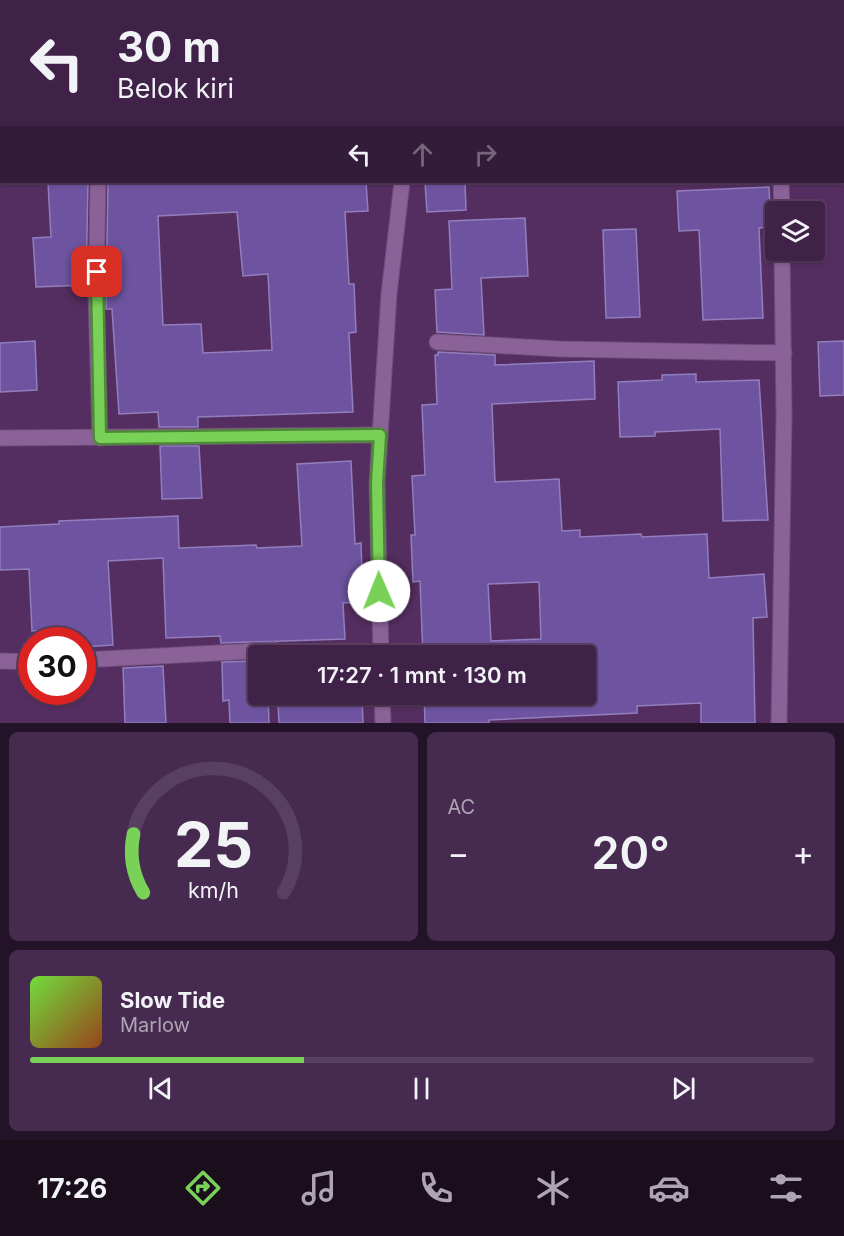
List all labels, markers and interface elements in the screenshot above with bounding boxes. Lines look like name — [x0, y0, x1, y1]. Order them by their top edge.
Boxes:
text: 30 m — [117, 21, 221, 72]
icon: left — [18, 24, 96, 102]
text: Belok kiri — [117, 72, 234, 105]
icon: left — [343, 138, 376, 171]
icon: ahead — [406, 138, 439, 171]
icon: right — [469, 138, 502, 171]
map controls — [765, 201, 825, 261]
button: layers — [765, 201, 825, 261]
pin — [71, 246, 122, 297]
icon: arrive — [80, 255, 113, 288]
position arrow — [347, 559, 411, 623]
speed limit sign: 30 — [18, 627, 96, 705]
text: 17:27 · 1 mnt · 130 m — [317, 662, 527, 688]
text: AC — [448, 795, 475, 819]
text: 25 — [174, 807, 253, 882]
text: 20° — [592, 825, 670, 880]
text: − — [448, 833, 469, 873]
text: + — [792, 833, 814, 873]
text: km/h — [188, 878, 239, 904]
text: Slow Tide — [120, 987, 225, 1013]
text: Marlow — [120, 1013, 190, 1037]
icon: previous — [144, 1072, 177, 1105]
icon: pause — [405, 1072, 438, 1105]
icon: next — [667, 1072, 700, 1105]
icon: directions — [182, 1167, 224, 1209]
icon: music — [298, 1167, 340, 1209]
icon: phone — [415, 1167, 457, 1209]
icon: climate — [532, 1167, 574, 1209]
icon: car — [648, 1167, 690, 1209]
icon: filters — [765, 1167, 807, 1209]
text: 17:26 — [37, 1172, 107, 1205]

